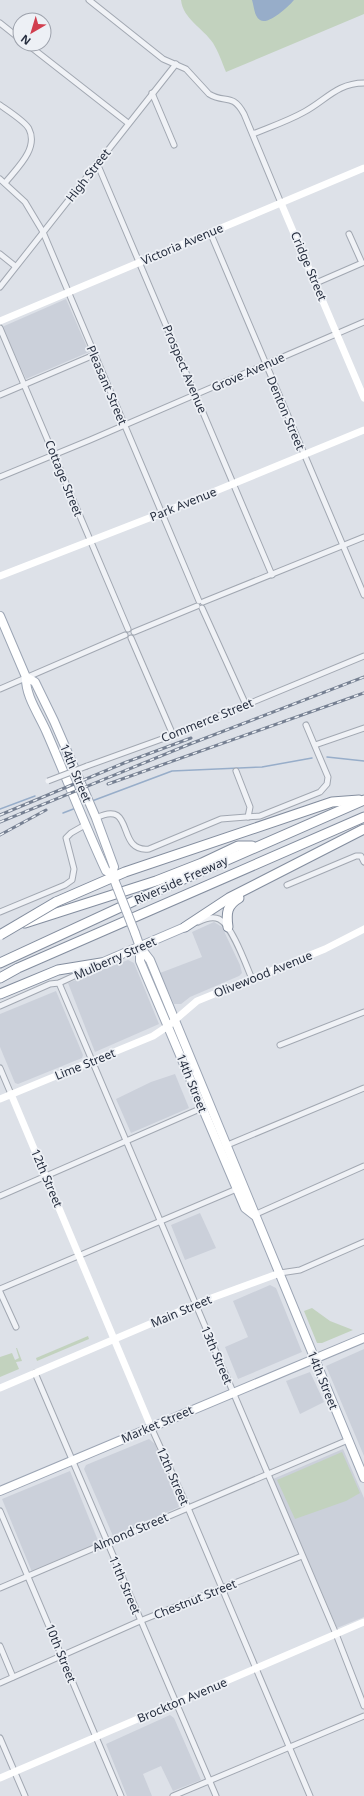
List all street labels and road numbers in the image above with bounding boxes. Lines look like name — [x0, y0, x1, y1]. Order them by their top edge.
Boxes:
street label: High Street — [62, 144, 115, 205]
street label: Victoria Avenue — [138, 219, 226, 269]
street label: Cridge Street — [287, 229, 331, 304]
street label: Prospect Avenue — [159, 322, 211, 416]
street label: Pleasant Street — [83, 343, 132, 428]
street label: Grove Avenue — [209, 348, 288, 396]
street label: Denton Street — [263, 374, 309, 453]
street label: Cottage Street — [41, 437, 87, 519]
street label: Park Avenue — [147, 483, 219, 525]
street label: Commerce Street — [158, 694, 256, 746]
street label: 14th Street — [56, 741, 96, 806]
street label: Riverside Freeway — [131, 851, 231, 908]
street label: Mulberry Street — [71, 932, 159, 984]
street label: Olivewood Avenue — [211, 946, 315, 1002]
street label: Lime Street — [52, 1044, 118, 1084]
street label: 14th Street — [172, 1051, 212, 1116]
street label: 12th Street — [27, 1146, 67, 1211]
street label: Main Street — [148, 1290, 215, 1331]
street label: 13th Street — [197, 1323, 237, 1388]
street label: 14th Street — [303, 1348, 343, 1413]
street label: Market Street — [118, 1401, 196, 1447]
street label: 12th Street — [153, 1444, 194, 1508]
street label: Almond Street — [90, 1508, 171, 1556]
street label: 11th Street — [105, 1553, 145, 1618]
street label: Chestnut Street — [151, 1574, 239, 1623]
street label: 10th Street — [41, 1621, 81, 1686]
street label: Brockton Avenue — [134, 1673, 230, 1727]

